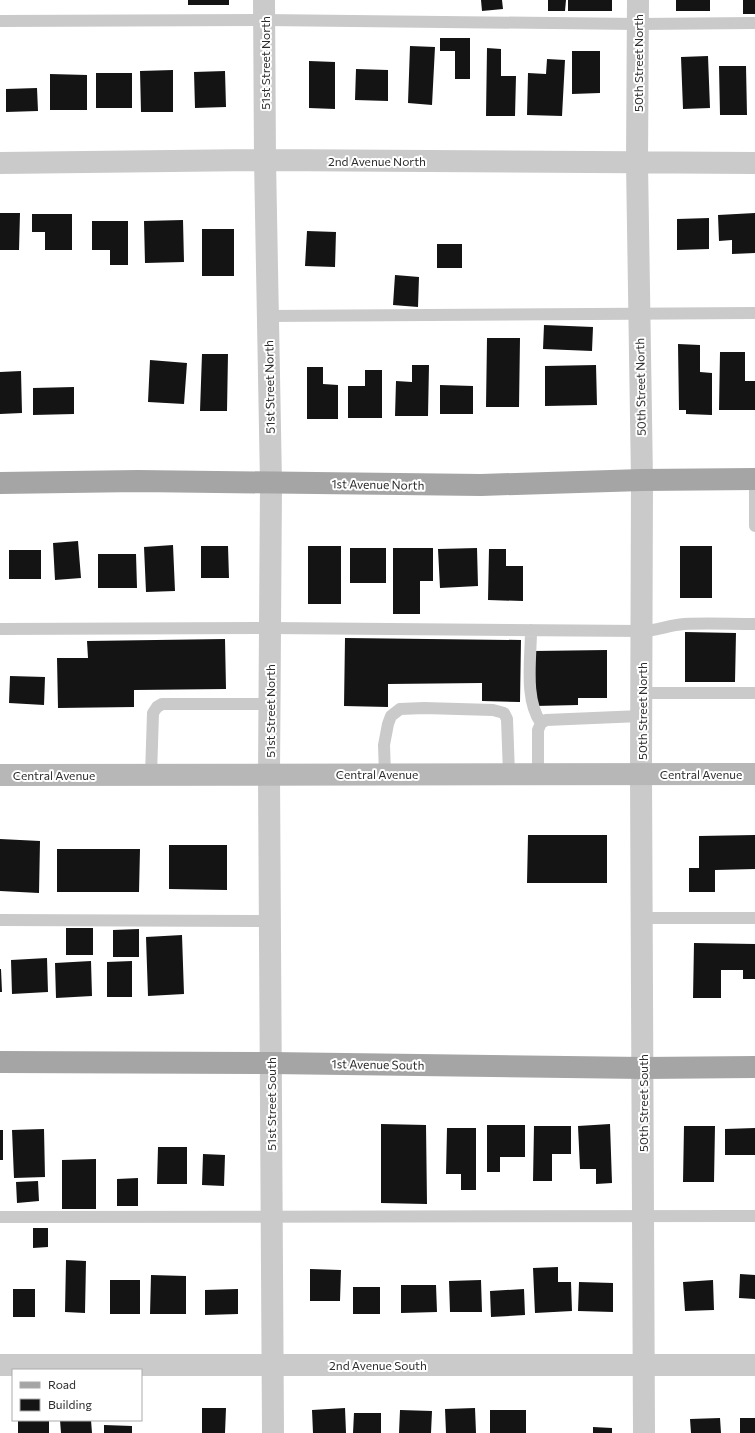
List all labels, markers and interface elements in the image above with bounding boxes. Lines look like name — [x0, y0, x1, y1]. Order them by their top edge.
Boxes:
street label: 50th Street North — [631, 14, 645, 112]
street label: 51st Street North — [258, 16, 272, 110]
street label: 2nd Avenue North — [328, 154, 426, 168]
street label: 50th Street North — [632, 338, 648, 436]
street label: 51st Street North — [261, 340, 277, 434]
street label: 1st Avenue North — [331, 476, 425, 492]
street label: 50th Street North — [635, 662, 649, 760]
street label: 51st Street North — [263, 664, 277, 758]
street label: Central Avenue — [336, 767, 418, 781]
street label: Central Avenue — [660, 767, 742, 781]
street label: Central Avenue — [13, 768, 95, 782]
street label: 50th Street South — [636, 1054, 650, 1152]
street label: 1st Avenue South — [331, 1056, 425, 1072]
street label: 51st Street South — [264, 1057, 278, 1151]
street label: 2nd Avenue South — [329, 1358, 427, 1372]
legend — [12, 1369, 142, 1421]
text: Road — [48, 1377, 76, 1391]
text: Building — [48, 1397, 92, 1411]

